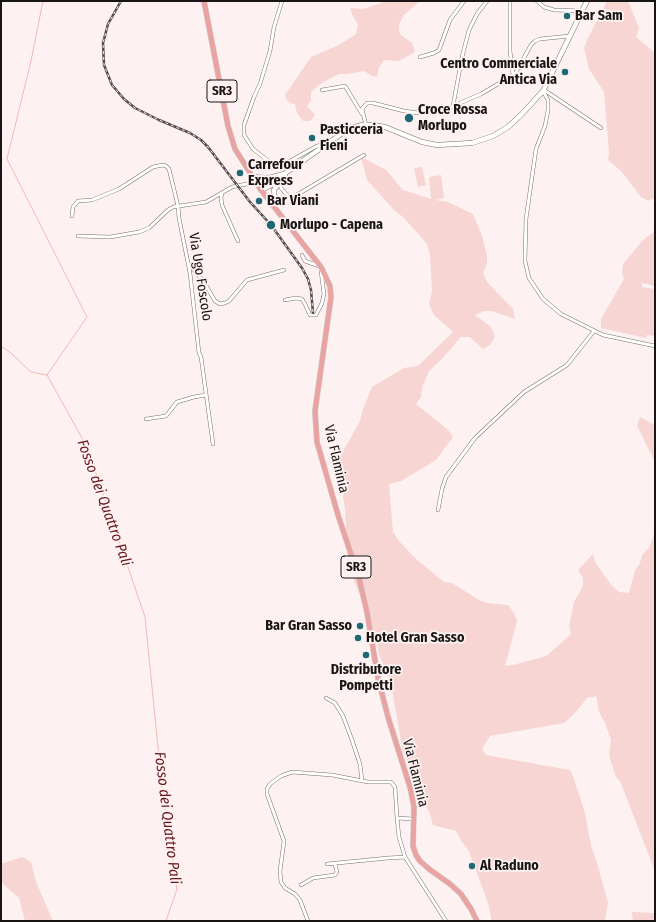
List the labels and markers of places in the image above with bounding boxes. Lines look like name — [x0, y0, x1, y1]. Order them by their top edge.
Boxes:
place label: Bar Sam — [575, 8, 623, 24]
marker: Bar Sam — [562, 11, 572, 21]
place label: Centro Commerciale Antica Via — [440, 56, 557, 88]
marker: Centro Commerciale Antica Via — [560, 67, 570, 77]
place label: Croce Rossa Morlupo — [418, 102, 487, 134]
marker: Croce Rossa Morlupo — [403, 112, 415, 124]
place label: Pasticceria Fieni — [320, 122, 383, 154]
marker: Pasticceria Fieni — [307, 133, 317, 143]
place label: Carrefour Express — [248, 157, 303, 190]
marker: Carrefour Express — [235, 168, 245, 178]
place label: Bar Viani — [267, 193, 319, 209]
marker: Bar Viani — [254, 196, 264, 206]
place label: Morlupo - Capena — [280, 217, 383, 233]
marker: Morlupo - Capena — [265, 219, 277, 231]
place label: Bar Gran Sasso — [265, 618, 352, 634]
marker: Bar Gran Sasso — [355, 621, 365, 631]
place label: Hotel Gran Sasso — [366, 630, 464, 646]
marker: Hotel Gran Sasso — [353, 633, 363, 643]
marker: Distributore Pompetti — [361, 650, 371, 660]
place label: Distributore Pompetti — [331, 662, 401, 694]
place label: Al Raduno — [480, 858, 539, 874]
marker: Al Raduno — [467, 861, 477, 871]

